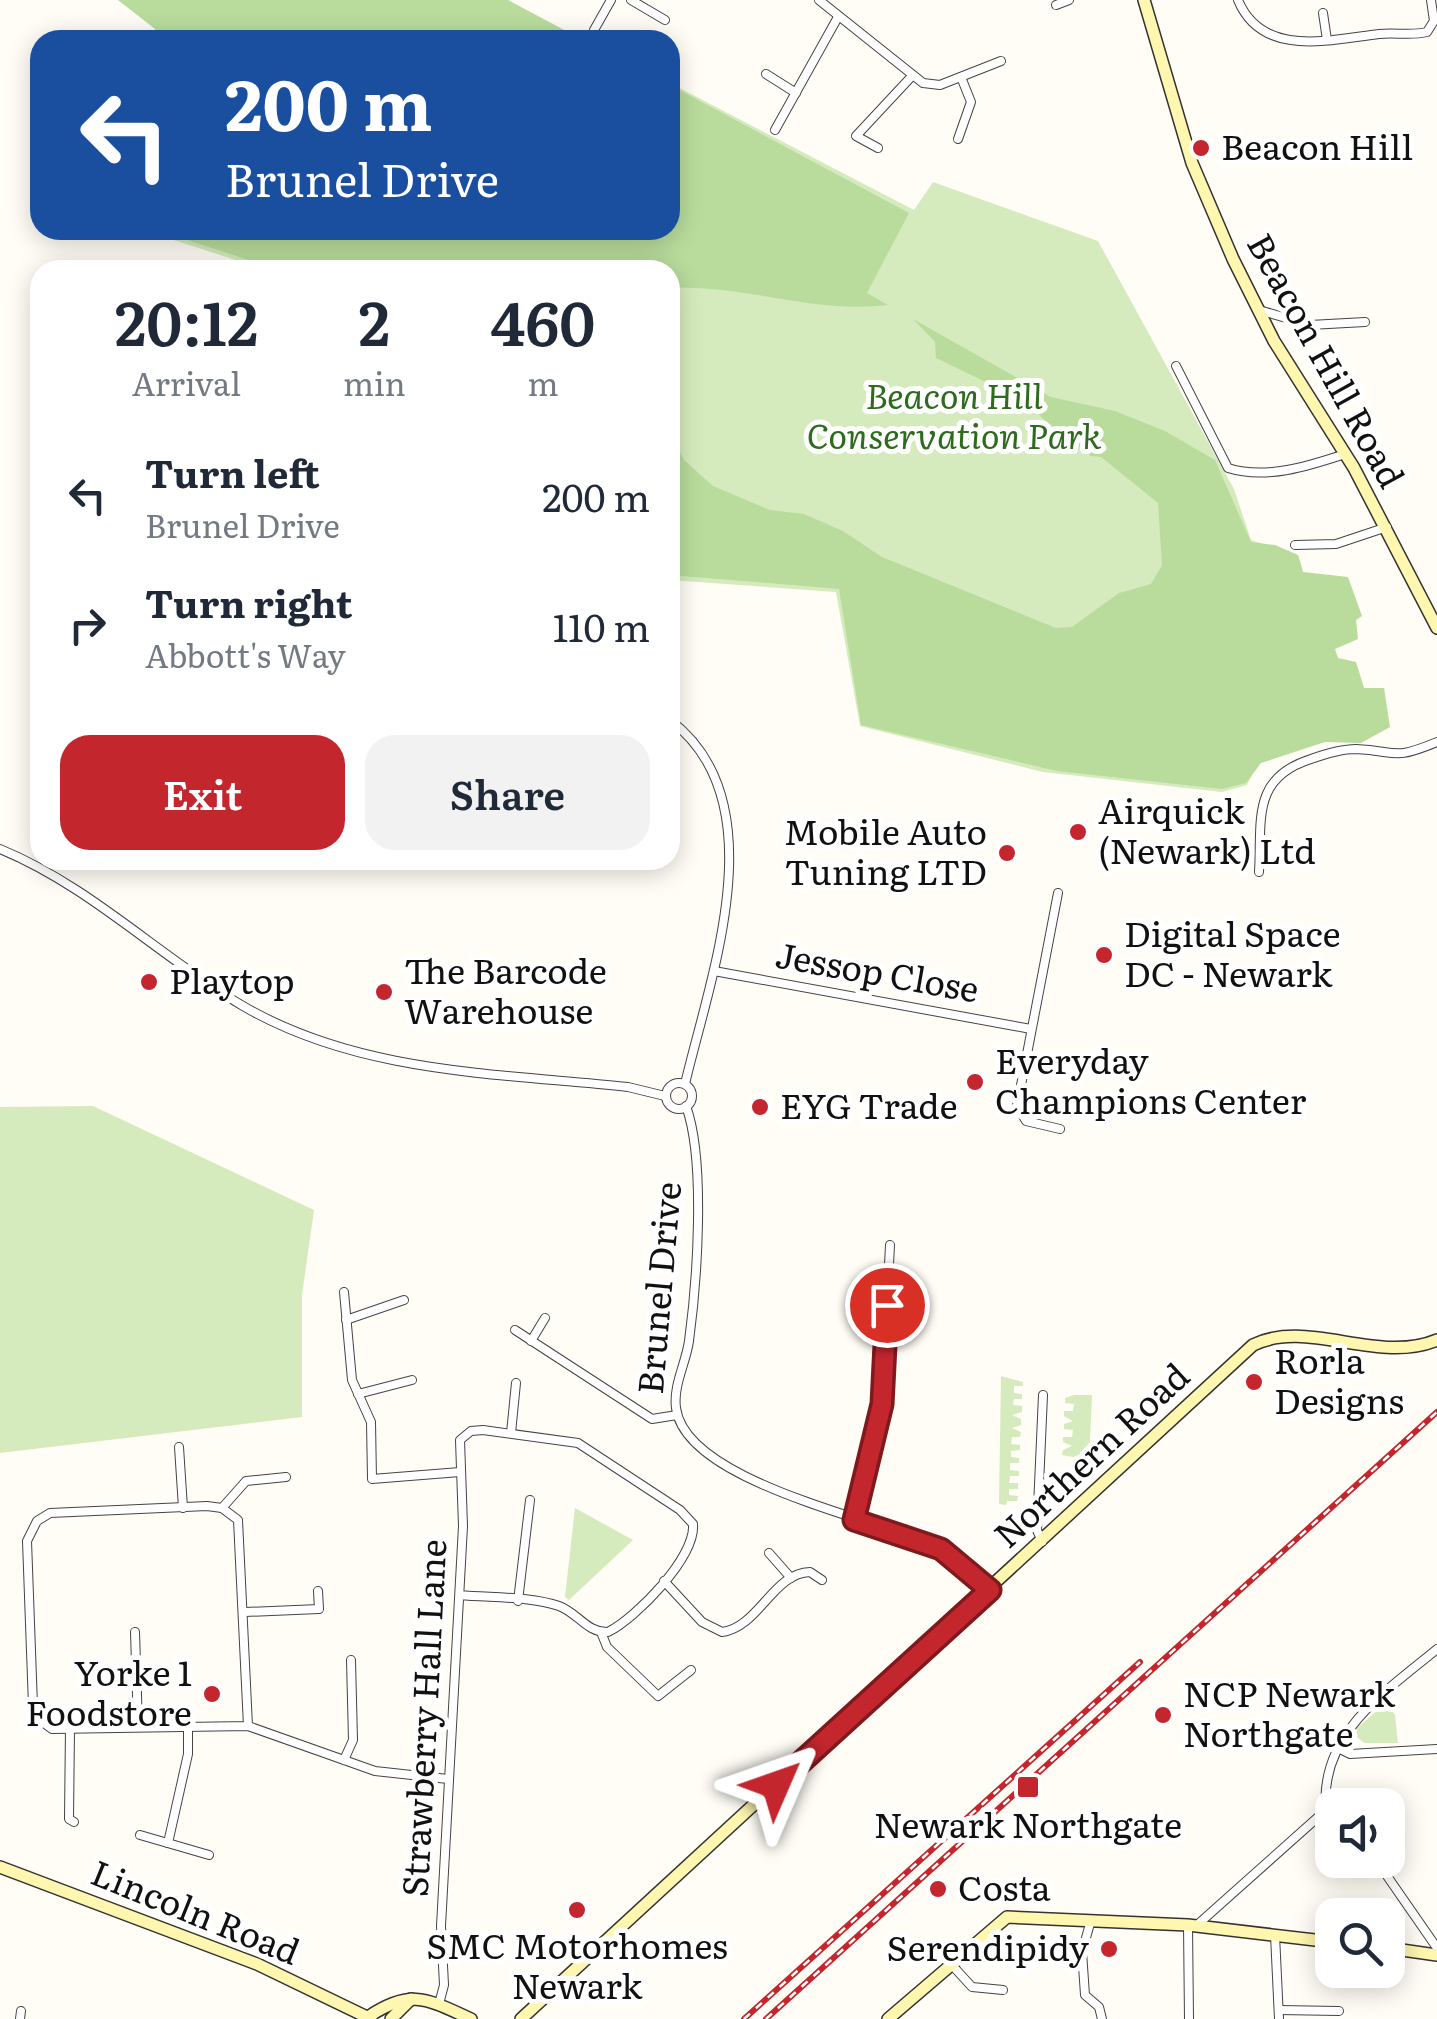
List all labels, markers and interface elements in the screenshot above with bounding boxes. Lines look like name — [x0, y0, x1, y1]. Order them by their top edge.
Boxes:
text: 200 m — [225, 49, 433, 153]
icon: left — [60, 70, 190, 200]
place label: Beacon Hill — [1221, 119, 1413, 171]
marker: Beacon Hill — [1190, 137, 1212, 159]
text: Brunel Drive — [225, 144, 499, 211]
street label: Beacon Hill Road — [1236, 223, 1419, 496]
text: 20:12 — [115, 275, 258, 364]
text: 2 — [359, 275, 390, 364]
text: 460 — [490, 275, 595, 364]
text: Arrival — [132, 358, 241, 406]
text: min — [343, 358, 406, 406]
text: m — [527, 358, 558, 406]
park label: Beacon Hill Conservation Park — [807, 368, 1101, 460]
text: Turn left — [145, 443, 320, 500]
text: 200 m — [542, 467, 650, 524]
icon: left — [60, 468, 115, 523]
text: Brunel Drive — [145, 500, 340, 548]
text: Turn right — [145, 573, 352, 630]
text: 110 m — [553, 597, 650, 654]
icon: right — [60, 598, 115, 653]
text: Abbott's Way — [145, 630, 346, 678]
button: Exit — [60, 735, 345, 850]
button: Share — [365, 735, 650, 850]
place label: Airquick (Newark) Ltd — [1098, 783, 1316, 875]
place label: Mobile Auto Tuning LTD — [784, 804, 987, 896]
marker: Airquick (Newark) Ltd — [1067, 821, 1089, 843]
marker: Mobile Auto Tuning LTD — [996, 842, 1018, 864]
place label: Digital Space DC - Newark — [1124, 906, 1341, 998]
street label: Jessop Close — [772, 927, 983, 1014]
place label: The Barcode Warehouse — [404, 943, 607, 1035]
marker: Digital Space DC - Newark — [1093, 944, 1115, 966]
place label: Playtop — [169, 953, 295, 1005]
marker: Playtop — [138, 971, 160, 993]
marker: The Barcode Warehouse — [373, 981, 395, 1003]
place label: Everyday Champions Center — [995, 1033, 1307, 1125]
marker: Everyday Champions Center — [964, 1071, 986, 1093]
place label: EYG Trade — [780, 1078, 958, 1130]
marker: EYG Trade — [749, 1096, 771, 1118]
street label: Brunel Drive — [622, 1179, 692, 1396]
pin — [845, 1263, 930, 1348]
icon: arrive — [860, 1278, 915, 1333]
place label: Rorla Designs — [1274, 1333, 1404, 1425]
street label: Northern Road — [981, 1349, 1199, 1558]
marker: Rorla Designs — [1243, 1371, 1265, 1393]
street label: Strawberry Hall Lane — [387, 1538, 457, 1898]
place label: Yorke 1 Foodstore — [25, 1645, 192, 1737]
place label: NCP Newark Northgate — [1183, 1666, 1396, 1758]
marker: Yorke 1 Foodstore — [201, 1683, 223, 1705]
marker: NCP Newark Northgate — [1152, 1704, 1174, 1726]
position arrow — [724, 1733, 828, 1837]
marker: Newark Northgate — [1015, 1774, 1041, 1800]
map controls — [1315, 1788, 1405, 1988]
button: sound — [1315, 1788, 1405, 1878]
place label: Newark Northgate — [874, 1797, 1182, 1849]
street label: Lincoln Road — [84, 1845, 308, 1976]
place label: Costa — [958, 1860, 1051, 1912]
marker: Costa — [927, 1878, 949, 1900]
button: search — [1315, 1898, 1405, 1988]
marker: SMC Motorhomes Newark — [566, 1899, 588, 1921]
place label: SMC Motorhomes Newark — [426, 1918, 728, 2010]
place label: Serendipidy — [887, 1920, 1090, 1972]
marker: Serendipidy — [1098, 1938, 1120, 1960]

